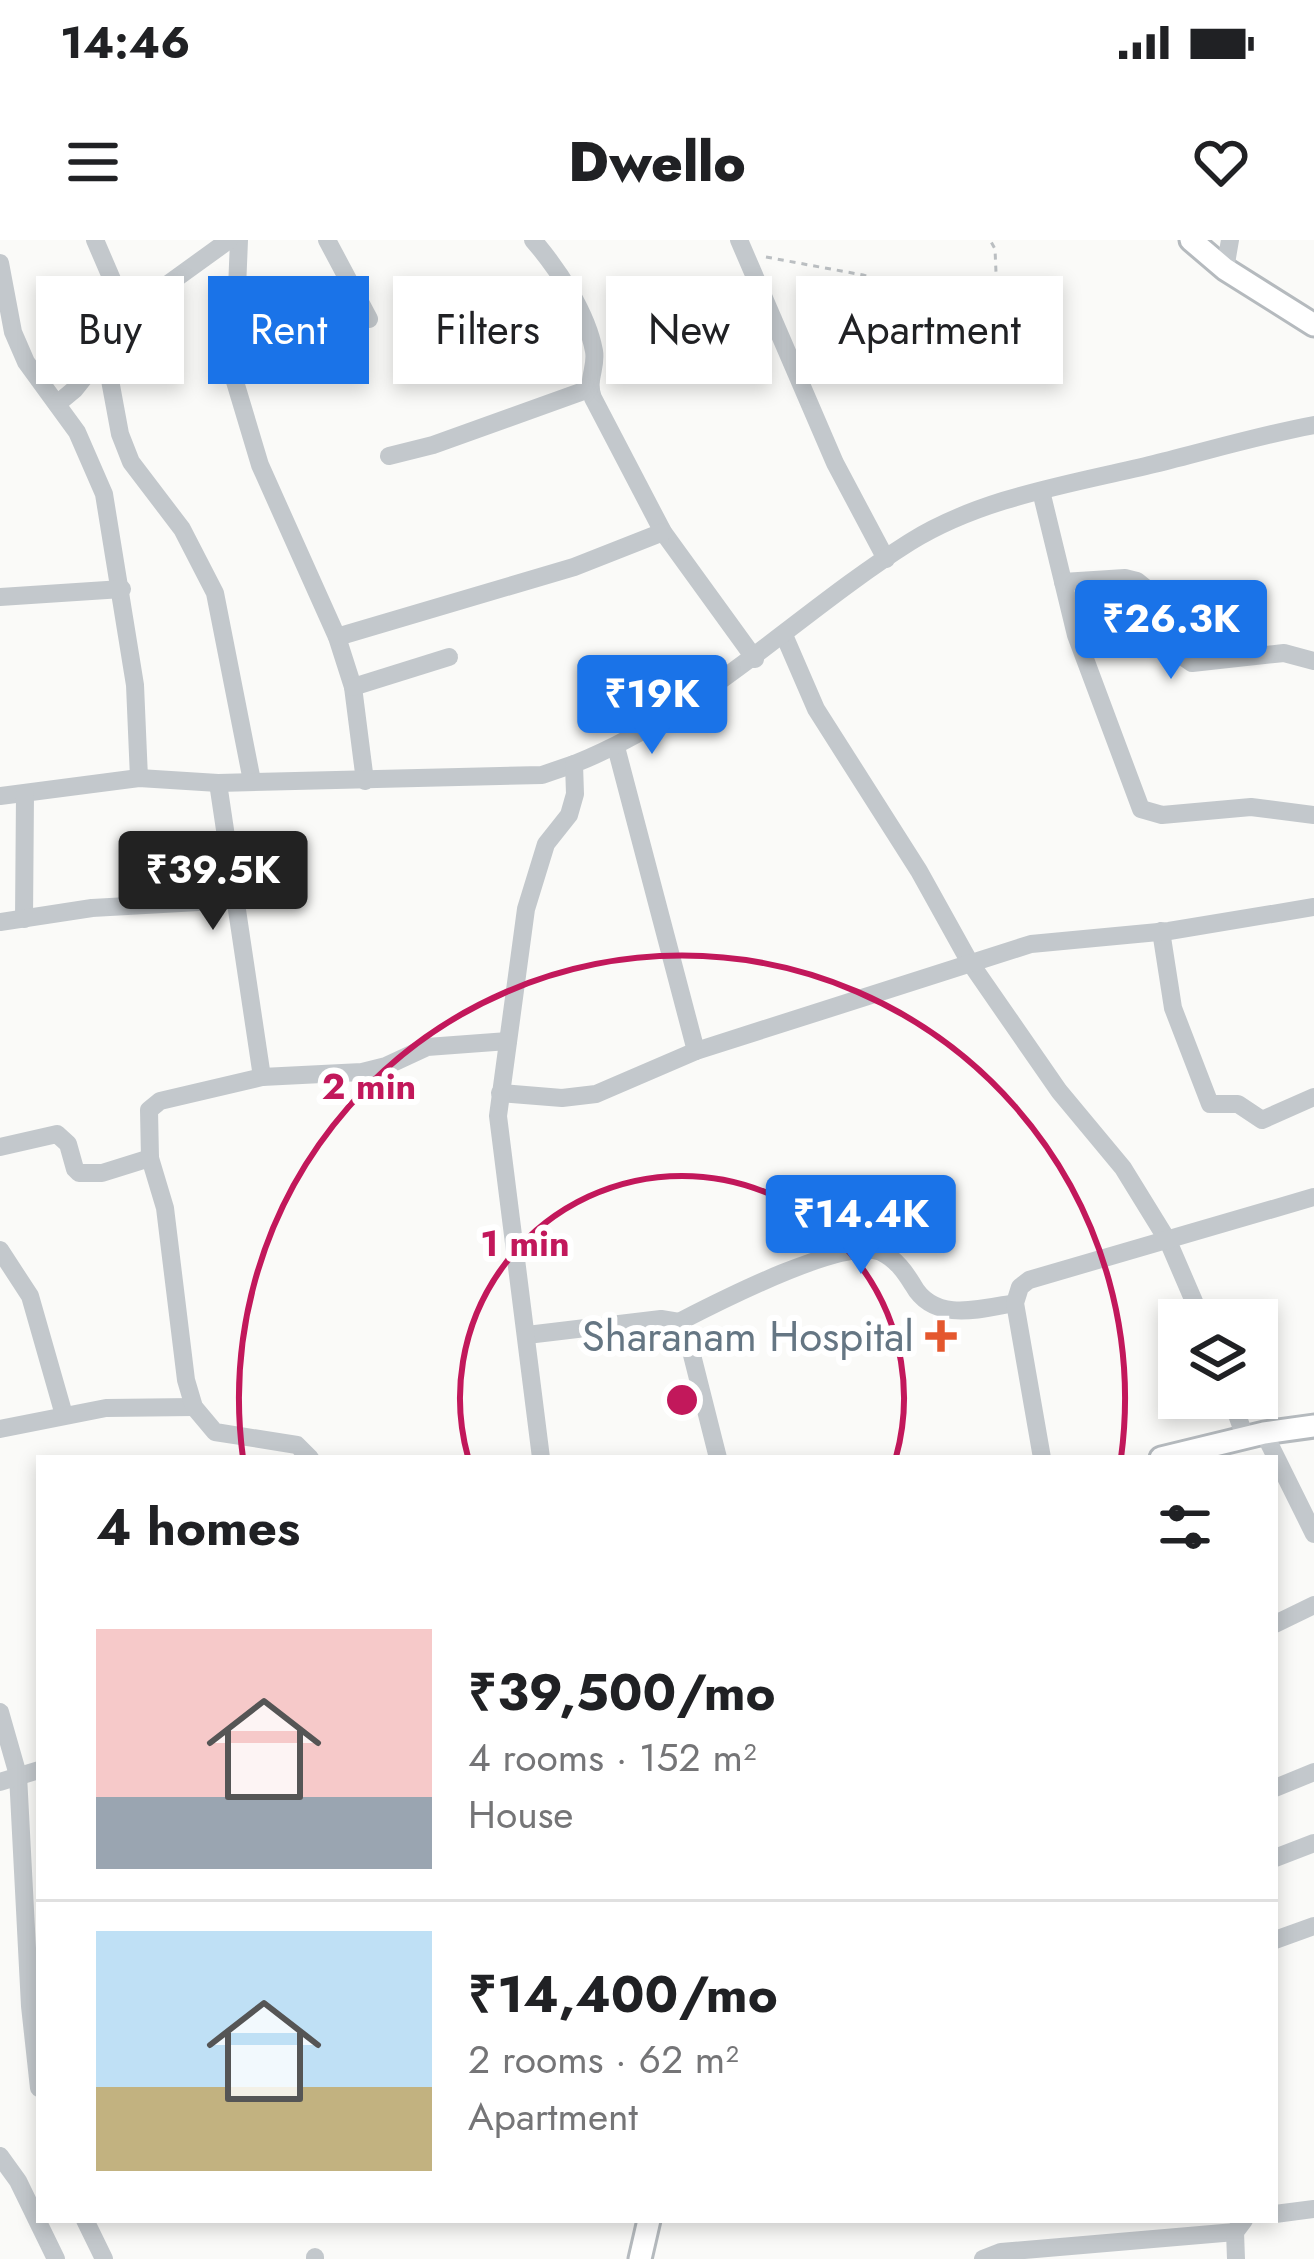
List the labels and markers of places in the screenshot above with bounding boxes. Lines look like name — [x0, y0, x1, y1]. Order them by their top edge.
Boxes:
pin: ₹26.3K — [1073, 580, 1269, 682]
pin: ₹19K — [581, 655, 723, 757]
pin: ₹39.5K — [115, 831, 311, 933]
pin: ₹14.4K — [763, 1175, 959, 1277]
place label: Sharanam Hospital — [582, 1306, 914, 1367]
marker: Sharanam Hospital — [925, 1320, 957, 1352]
centre of rings — [661, 1379, 703, 1421]

